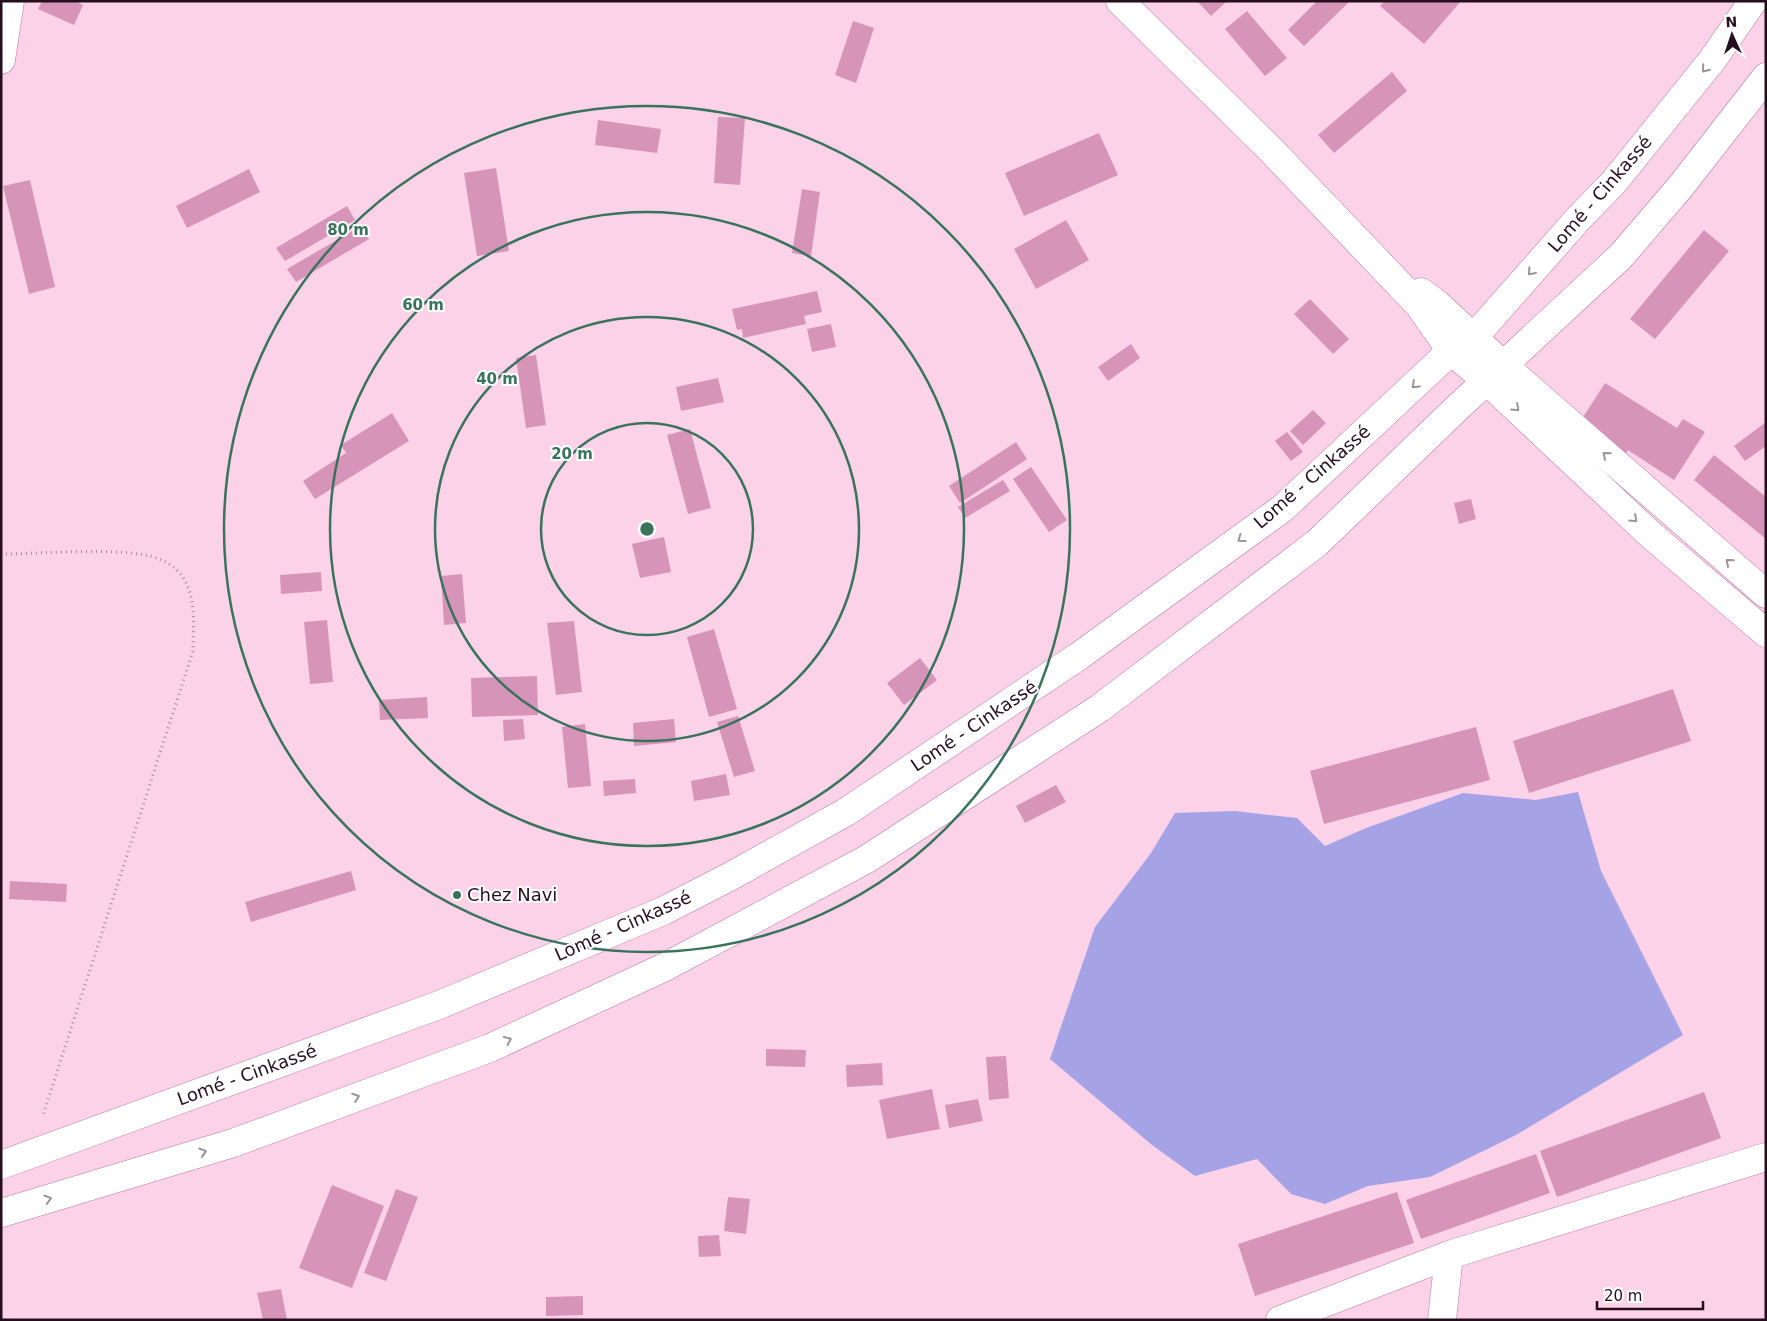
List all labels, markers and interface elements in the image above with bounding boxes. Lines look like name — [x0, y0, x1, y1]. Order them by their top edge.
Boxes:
north arrow — [1707, 10, 1757, 60]
text: N — [1725, 14, 1738, 30]
one-way arrow — [1701, 64, 1710, 73]
street label: Lomé - Cinkassé — [1543, 131, 1656, 256]
text: 80 m — [327, 221, 369, 239]
one-way arrow — [1527, 267, 1536, 276]
text: 60 m — [402, 296, 444, 314]
text: 40 m — [476, 370, 518, 388]
one-way arrow — [1411, 379, 1420, 388]
one-way arrow — [1510, 402, 1519, 411]
street label: Lomé - Cinkassé — [1249, 420, 1374, 533]
text: 20 m — [551, 445, 593, 463]
one-way arrow — [1603, 452, 1612, 461]
one-way arrow — [1628, 513, 1637, 522]
centre of rings — [638, 520, 656, 538]
one-way arrow — [1237, 533, 1247, 542]
one-way arrow — [1726, 559, 1735, 567]
street label: Lomé - Cinkassé — [907, 676, 1041, 775]
place label: Chez Navi — [467, 884, 557, 905]
street label: Lomé - Cinkassé — [551, 886, 694, 965]
marker: Chez Navi — [451, 889, 463, 901]
one-way arrow — [503, 1035, 512, 1046]
street label: Lomé - Cinkassé — [174, 1039, 320, 1110]
one-way arrow — [352, 1093, 360, 1103]
one-way arrow — [199, 1147, 207, 1157]
one-way arrow — [43, 1195, 52, 1205]
scale bar — [1597, 1278, 1703, 1310]
text: 20 m — [1604, 1287, 1642, 1305]

